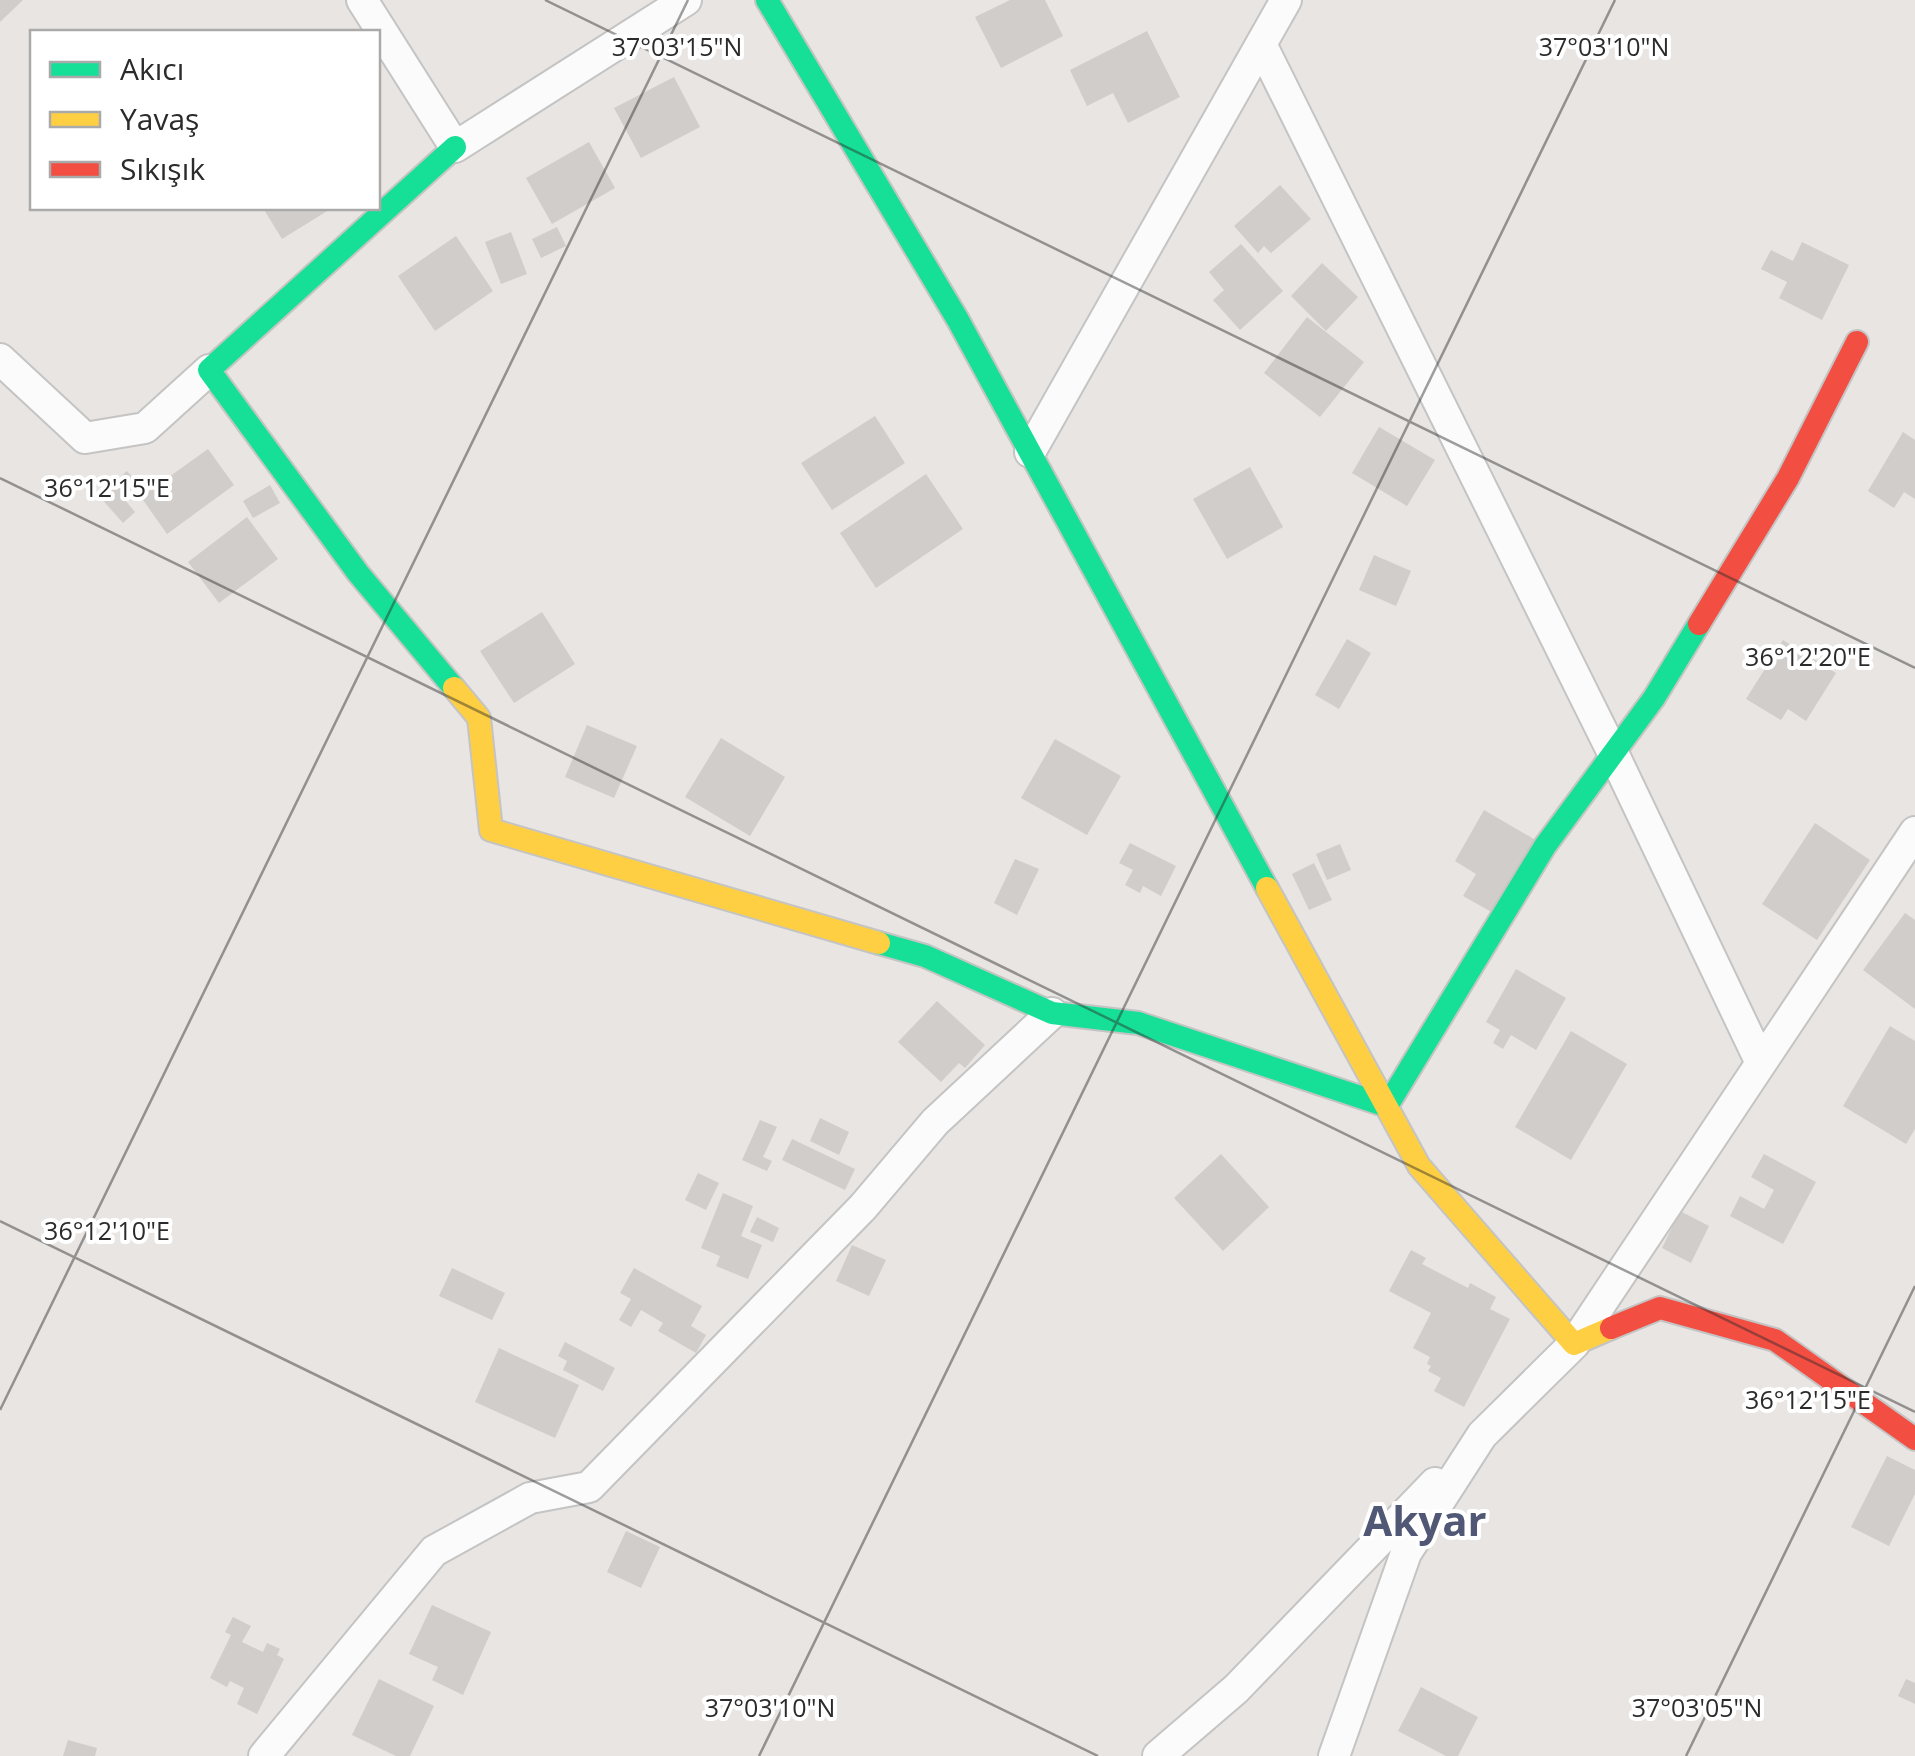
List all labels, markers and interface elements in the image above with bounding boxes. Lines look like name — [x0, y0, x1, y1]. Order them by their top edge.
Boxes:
text: 37°03'15"N — [612, 29, 742, 63]
text: 37°03'10"N — [1539, 29, 1669, 63]
legend — [30, 30, 380, 210]
text: Akıcı — [120, 48, 184, 89]
text: Yavaş — [120, 98, 199, 139]
text: Sıkışık — [120, 148, 205, 189]
text: 36°12'15"E — [44, 470, 170, 504]
text: 36°12'20"E — [1745, 639, 1871, 673]
text: 36°12'10"E — [44, 1213, 170, 1247]
text: 36°12'15"E — [1745, 1382, 1871, 1416]
district label: Akyar — [1363, 1491, 1487, 1548]
text: 37°03'10"N — [705, 1690, 835, 1724]
text: 37°03'05"N — [1632, 1690, 1762, 1724]

